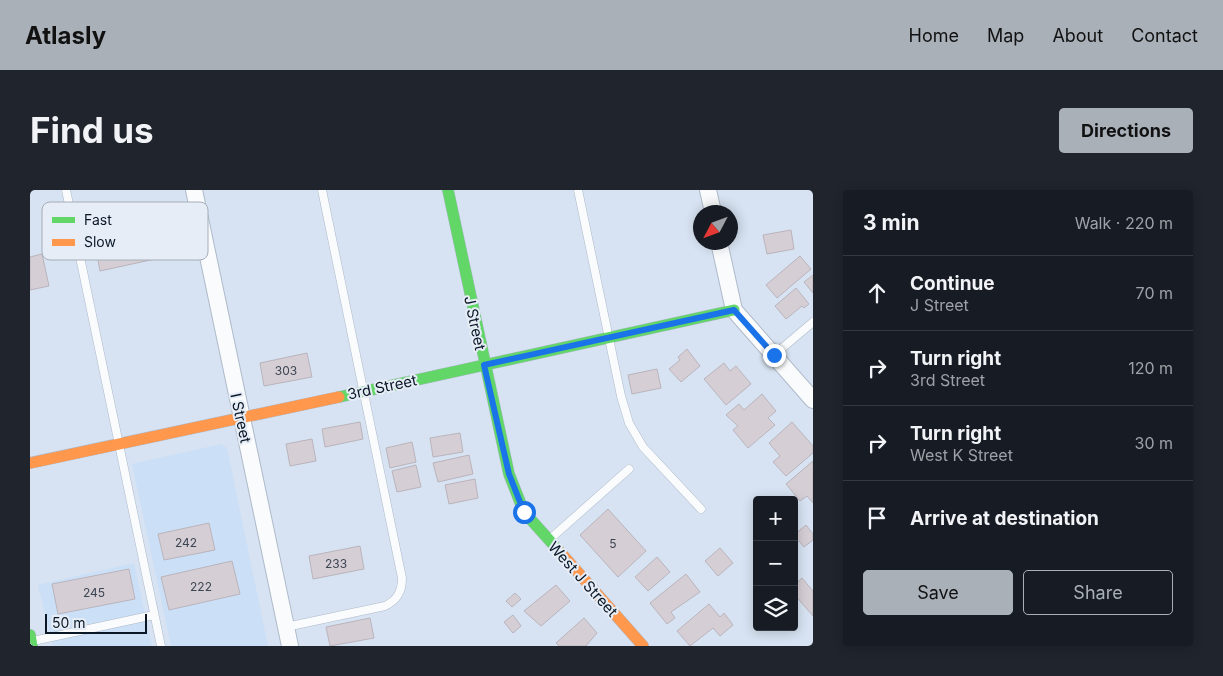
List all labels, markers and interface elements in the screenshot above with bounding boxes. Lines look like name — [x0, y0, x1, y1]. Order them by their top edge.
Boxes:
text: Atlasly — [25, 21, 106, 50]
text: Home — [909, 25, 959, 46]
text: Map — [987, 25, 1024, 46]
text: About — [1052, 25, 1103, 46]
text: Contact — [1131, 25, 1198, 46]
button: Directions — [1059, 108, 1193, 153]
text: Find us — [30, 109, 154, 151]
legend — [42, 202, 208, 260]
north arrow — [693, 205, 738, 250]
text: 3 min — [863, 210, 919, 235]
text: Fast — [84, 211, 112, 228]
text: Walk · 220 m — [1075, 213, 1173, 233]
text: Slow — [84, 233, 116, 250]
text: Continue — [910, 272, 995, 295]
icon: ahead — [863, 279, 891, 307]
text: 70 m — [1136, 283, 1173, 303]
street label: J Street — [460, 294, 490, 352]
text: J Street — [910, 295, 969, 315]
route end — [763, 344, 786, 367]
text: Turn right — [910, 347, 1001, 370]
icon: right — [863, 354, 891, 382]
text: 120 m — [1128, 358, 1173, 378]
house number: 303 — [275, 363, 297, 378]
street label: 3rd Street — [346, 370, 418, 404]
text: 3rd Street — [910, 370, 985, 390]
street label: I Street — [226, 391, 256, 445]
text: Turn right — [910, 422, 1001, 445]
icon: right — [863, 429, 891, 457]
text: 30 m — [1135, 433, 1173, 453]
text: West K Street — [910, 445, 1013, 465]
map controls — [753, 496, 798, 631]
button: + — [753, 496, 798, 541]
route start — [513, 501, 536, 524]
icon: arrive — [863, 504, 891, 532]
text: Arrive at destination — [910, 507, 1099, 530]
house number: 242 — [175, 535, 197, 550]
house number: 5 — [609, 536, 617, 551]
street label: West J Street — [544, 537, 622, 621]
button: − — [753, 541, 798, 586]
house number: 233 — [325, 556, 347, 571]
button: Save — [863, 570, 1013, 615]
button: Share — [1023, 570, 1173, 615]
house number: 222 — [190, 579, 212, 594]
house number: 245 — [83, 585, 105, 600]
button: layers — [753, 586, 798, 631]
scale bar — [45, 611, 148, 634]
text: 50 m — [52, 614, 86, 631]

